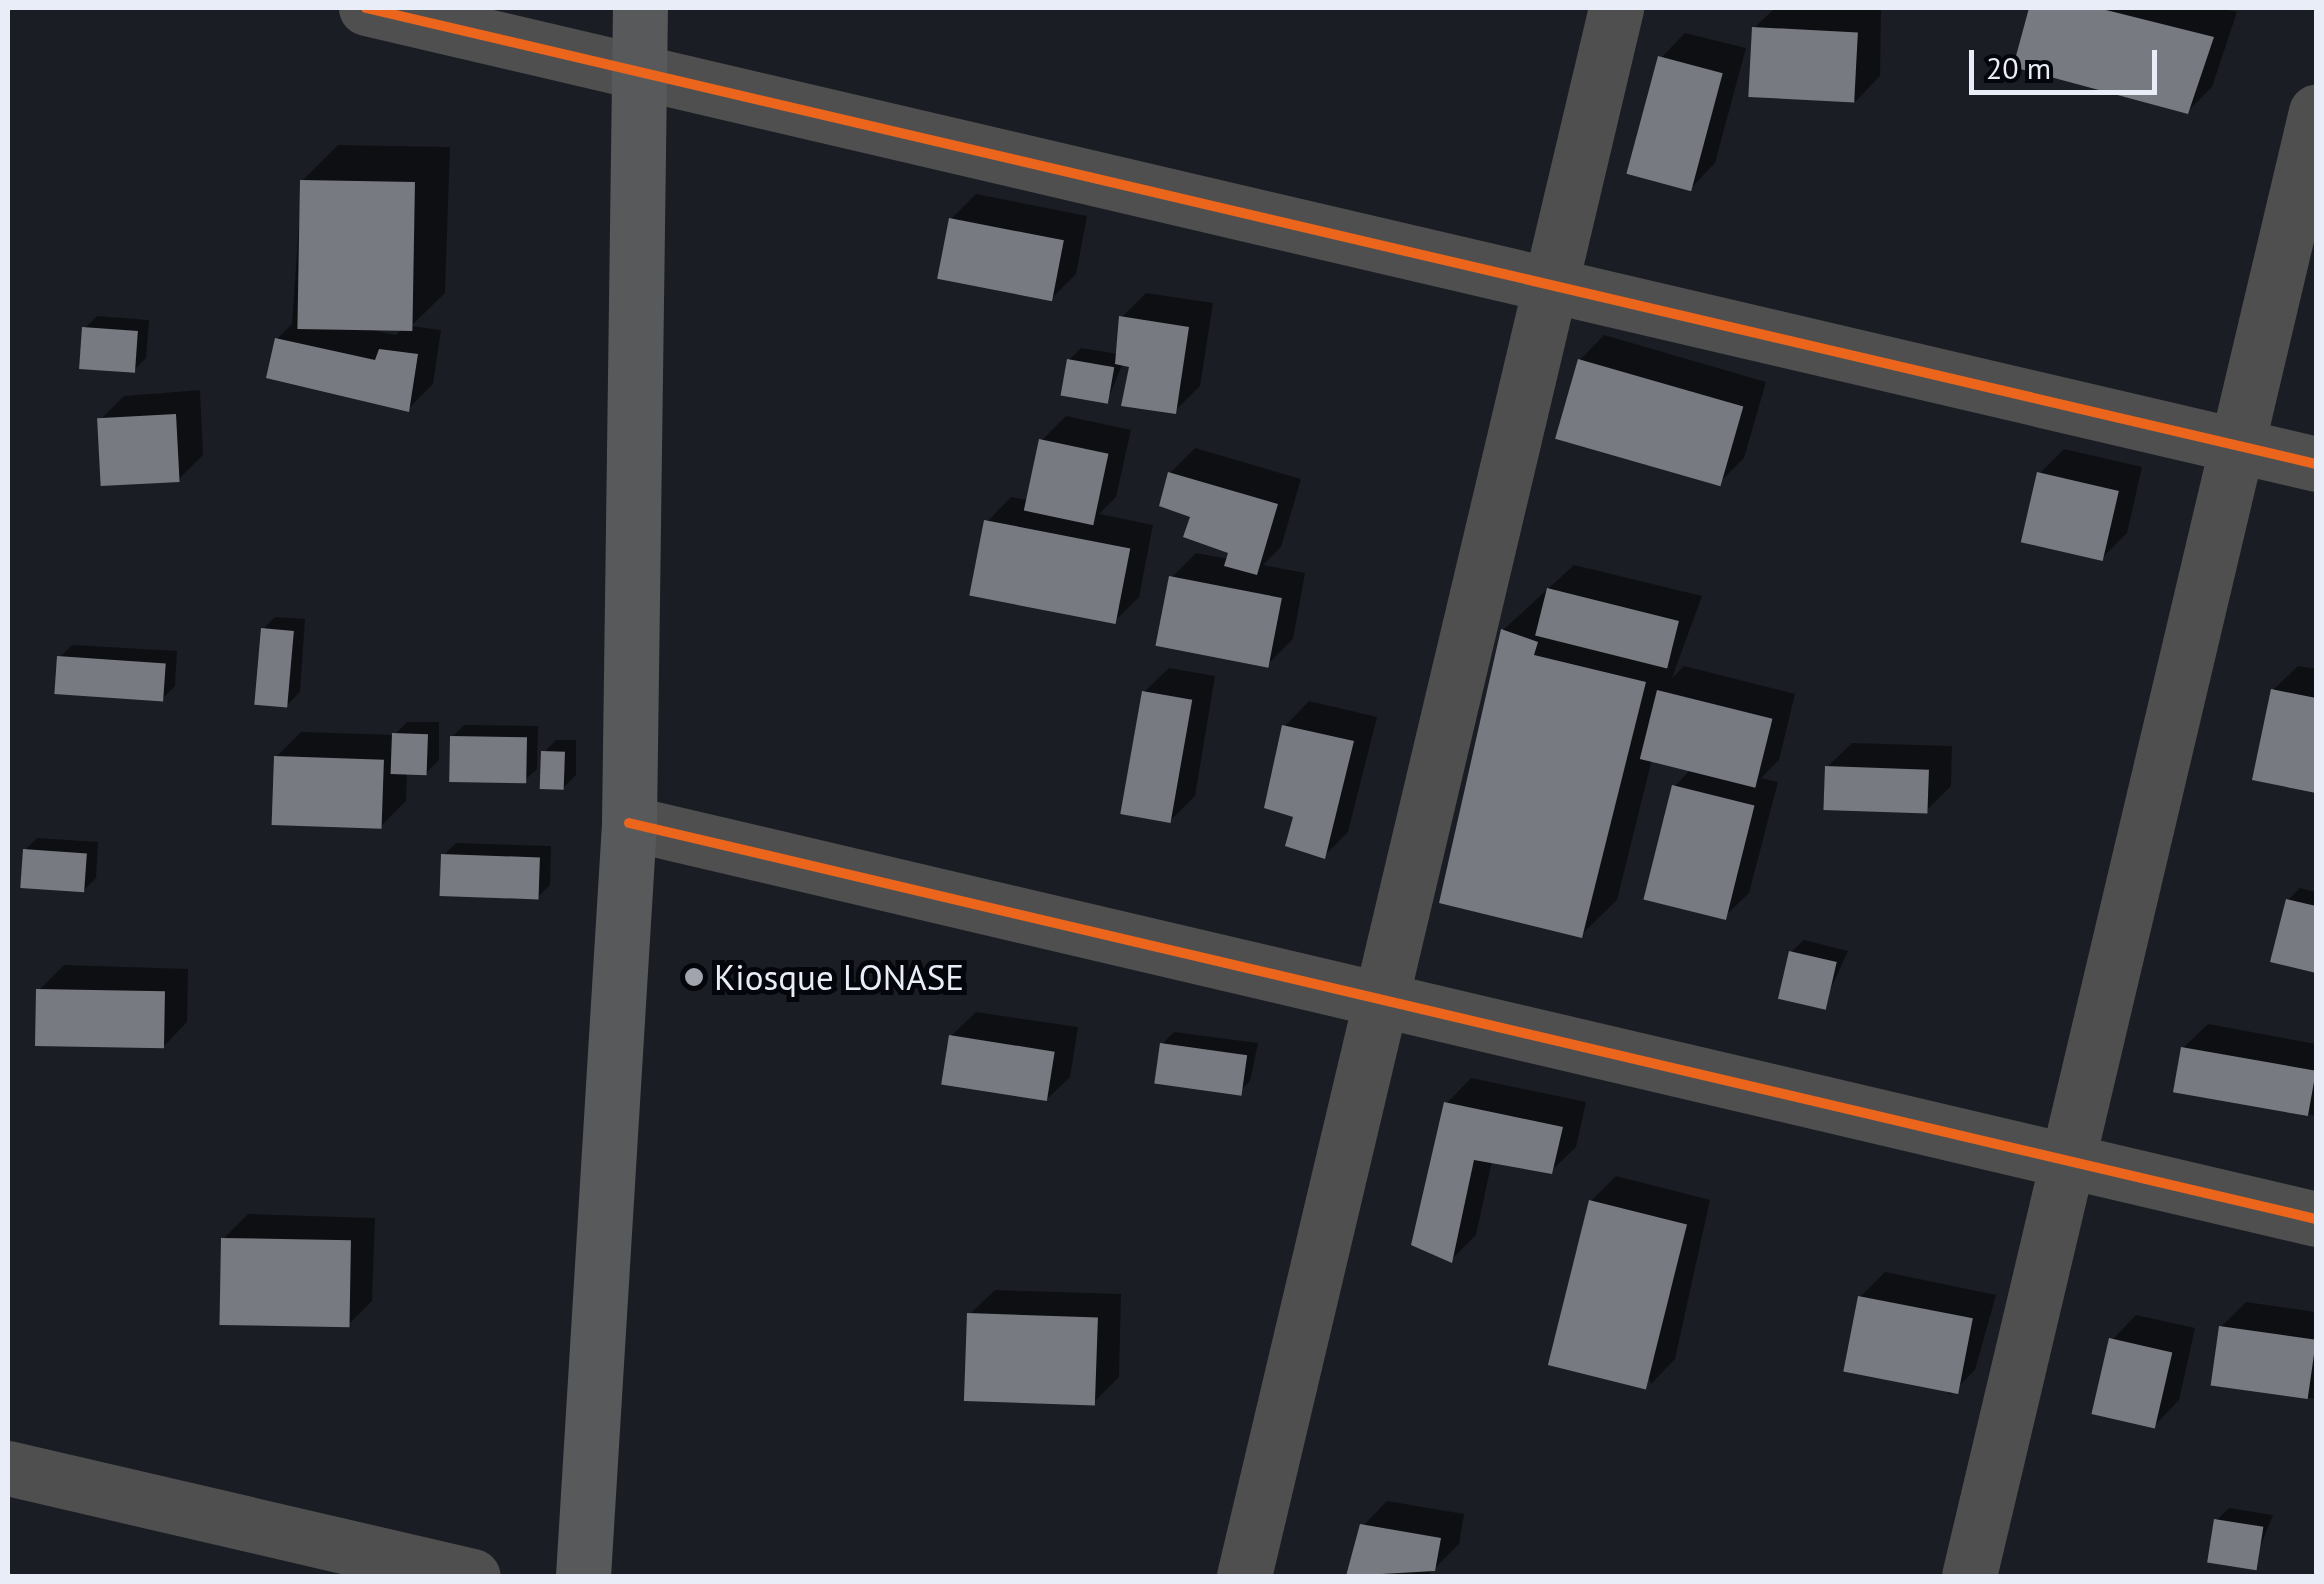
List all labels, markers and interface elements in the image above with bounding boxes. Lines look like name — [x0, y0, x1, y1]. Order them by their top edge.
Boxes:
scale bar — [1974, 30, 2162, 92]
text: 20 m — [1986, 48, 2051, 87]
place label: Kiosque LONASE — [714, 956, 964, 998]
marker: Kiosque LONASE — [683, 966, 705, 988]

